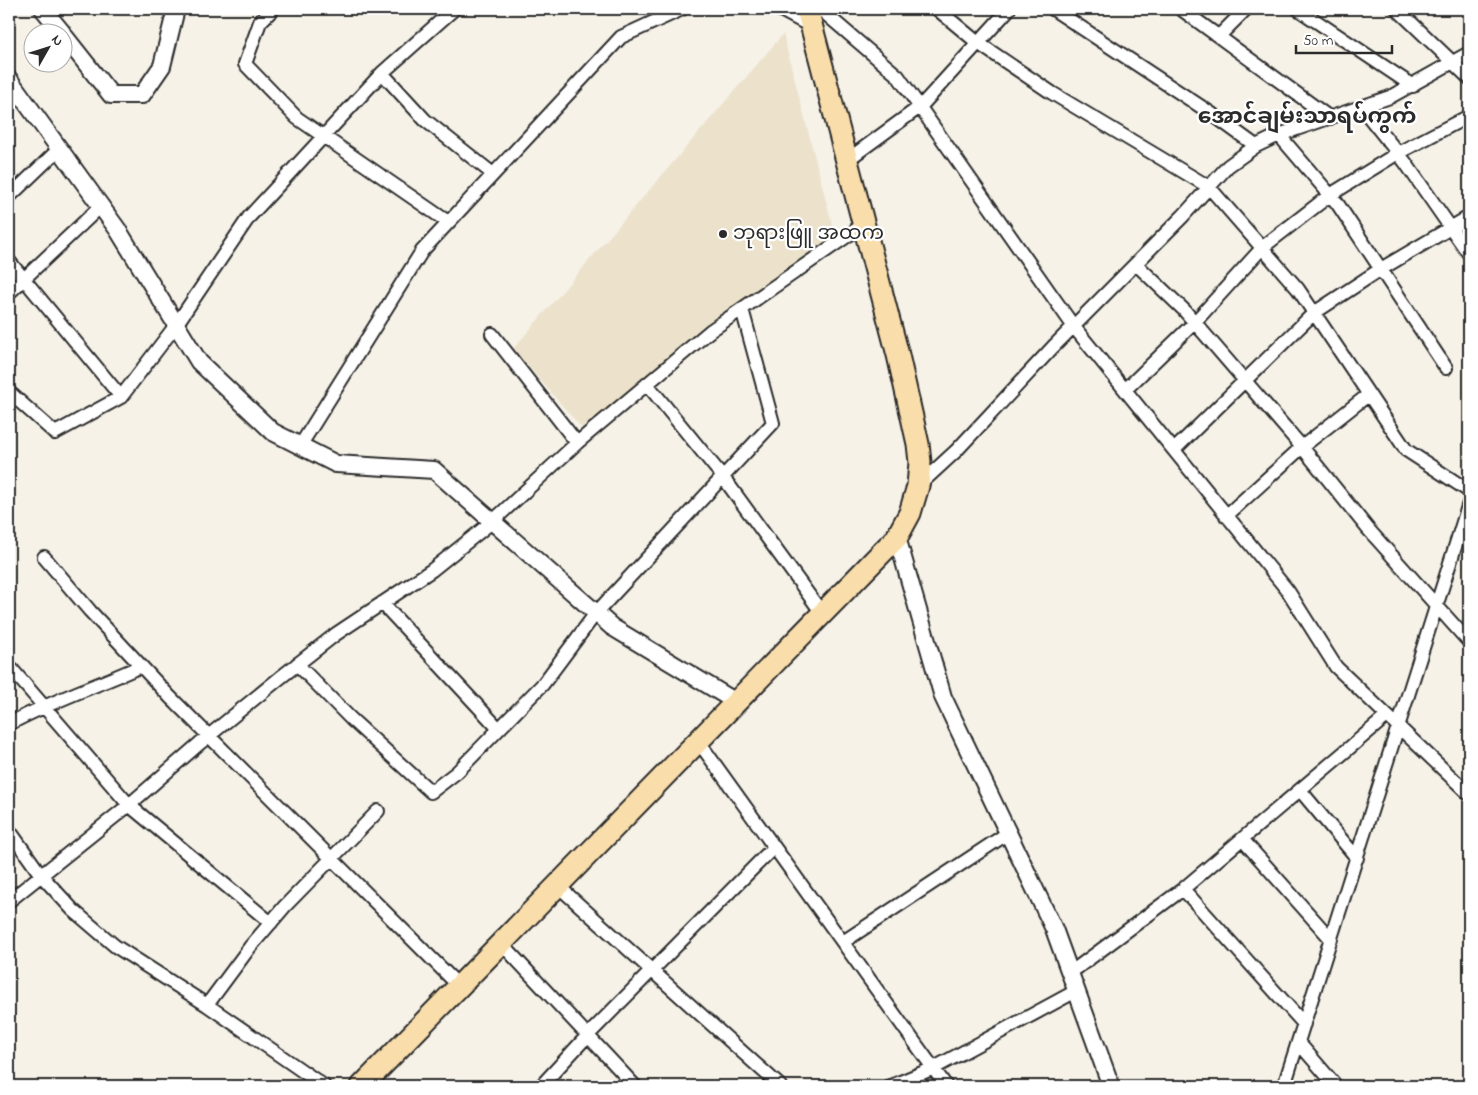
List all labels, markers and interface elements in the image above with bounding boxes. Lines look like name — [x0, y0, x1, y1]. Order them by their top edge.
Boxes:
north arrow — [22, 22, 72, 72]
scale bar — [1296, 22, 1392, 54]
text: N — [46, 30, 68, 51]
text: 50 m — [1303, 30, 1334, 52]
district label: အောင်ချမ်းသာရပ်ကွက် — [1198, 100, 1416, 134]
place label: ဘုရားဖြူ အထက — [733, 219, 884, 249]
marker: ဘုရားဖြူ အထက — [717, 228, 729, 240]

